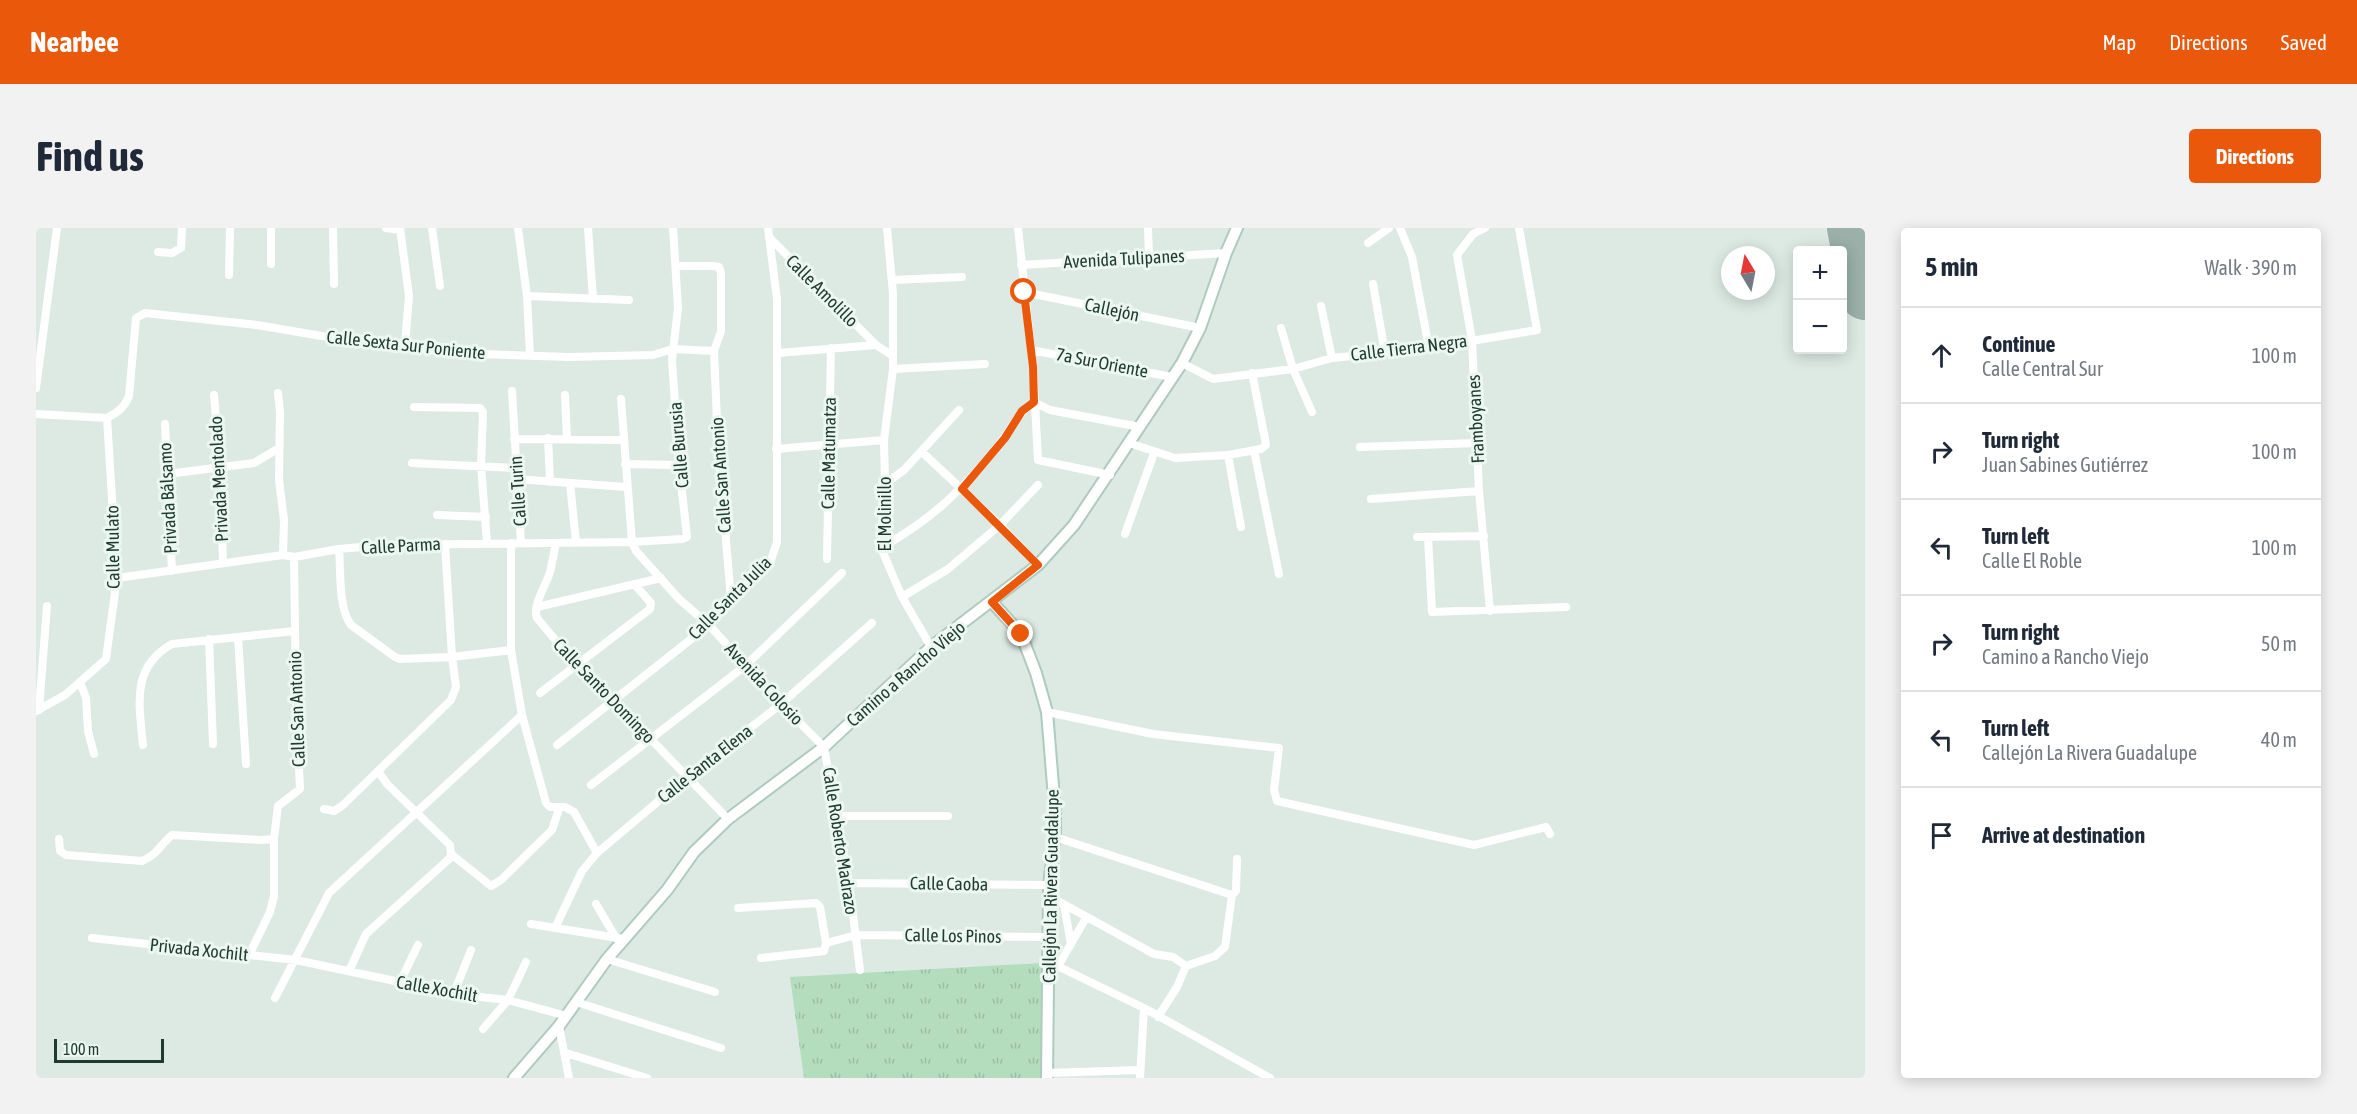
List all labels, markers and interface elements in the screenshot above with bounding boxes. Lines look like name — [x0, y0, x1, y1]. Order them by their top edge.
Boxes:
text: Nearbee — [30, 26, 119, 58]
text: Map — [2102, 30, 2136, 54]
text: Directions — [2169, 30, 2248, 54]
text: Saved — [2281, 30, 2327, 54]
button: Directions — [2189, 129, 2321, 183]
text: Find us — [36, 132, 144, 180]
street label: Avenida Tulipanes — [1063, 245, 1185, 272]
north arrow — [1721, 246, 1775, 300]
map controls — [1793, 246, 1847, 354]
button: + — [1793, 246, 1847, 300]
street label: Calle Amolillo — [782, 250, 863, 331]
text: 5 min — [1925, 252, 1978, 282]
text: Walk · 390 m — [2205, 256, 2297, 279]
route start — [1010, 278, 1036, 304]
street label: Callejón — [1083, 293, 1141, 326]
button: − — [1793, 300, 1847, 354]
street label: Calle Sexta Sur Poniente — [326, 326, 486, 363]
street label: Calle Tierra Negra — [1349, 330, 1468, 365]
text: Continue — [1982, 331, 2056, 357]
icon: ahead — [1925, 339, 1958, 372]
street label: 7a Sur Oriente — [1054, 343, 1150, 382]
text: 100 m — [2252, 344, 2297, 367]
text: Calle Central Sur — [1982, 357, 2103, 380]
street label: Framboyanes — [1463, 374, 1488, 464]
street label: Calle Matumatza — [817, 397, 840, 509]
street label: Calle Burusia — [664, 401, 693, 489]
street label: Privada Mentolado — [205, 416, 232, 542]
street label: Calle San Antonio — [706, 416, 735, 534]
text: Turn right — [1982, 427, 2059, 453]
icon: right — [1925, 435, 1958, 468]
text: 100 m — [2252, 440, 2297, 463]
street label: Privada Bálsamo — [154, 442, 181, 554]
text: Juan Sabines Gutiérrez — [1982, 453, 2148, 476]
street label: Calle Turin — [505, 455, 530, 527]
street label: El Molinillo — [874, 476, 895, 552]
street label: Calle Mulato — [101, 505, 124, 589]
text: Turn left — [1982, 523, 2049, 549]
icon: left — [1925, 531, 1958, 564]
street label: Calle Parma — [361, 533, 441, 558]
text: 100 m — [2252, 536, 2297, 559]
text: Calle El Roble — [1982, 549, 2082, 572]
street label: Calle Santa Julia — [684, 552, 776, 644]
street label: Camino a Rancho Viejo — [842, 616, 969, 731]
text: Turn right — [1982, 619, 2059, 645]
route end — [1007, 620, 1033, 646]
icon: right — [1925, 627, 1958, 660]
text: 50 m — [2261, 632, 2297, 655]
street label: Calle Santo Domingo — [549, 634, 660, 747]
street label: Avenida Colosio — [721, 638, 808, 729]
text: Camino a Rancho Viejo — [1982, 645, 2149, 668]
street label: Calle San Antonio — [284, 651, 309, 767]
text: Turn left — [1982, 715, 2049, 741]
street label: Calle Santa Elena — [653, 720, 756, 807]
icon: left — [1925, 723, 1958, 756]
text: 40 m — [2261, 728, 2297, 751]
text: Callejón La Rivera Guadalupe — [1982, 741, 2197, 764]
street label: Calle Roberto Madrazo — [818, 766, 862, 916]
street label: Callejón La Rivera Guadalupe — [1038, 789, 1063, 983]
icon: arrive — [1925, 819, 1958, 852]
text: Arrive at destination — [1982, 822, 2145, 848]
street label: Calle Caoba — [910, 872, 988, 895]
street label: Calle Los Pinos — [904, 924, 1002, 947]
street label: Privada Xochilt — [149, 934, 249, 965]
street label: Calle Xochilt — [395, 971, 479, 1006]
scale bar — [54, 1036, 164, 1064]
text: 100 m — [63, 1040, 99, 1058]

